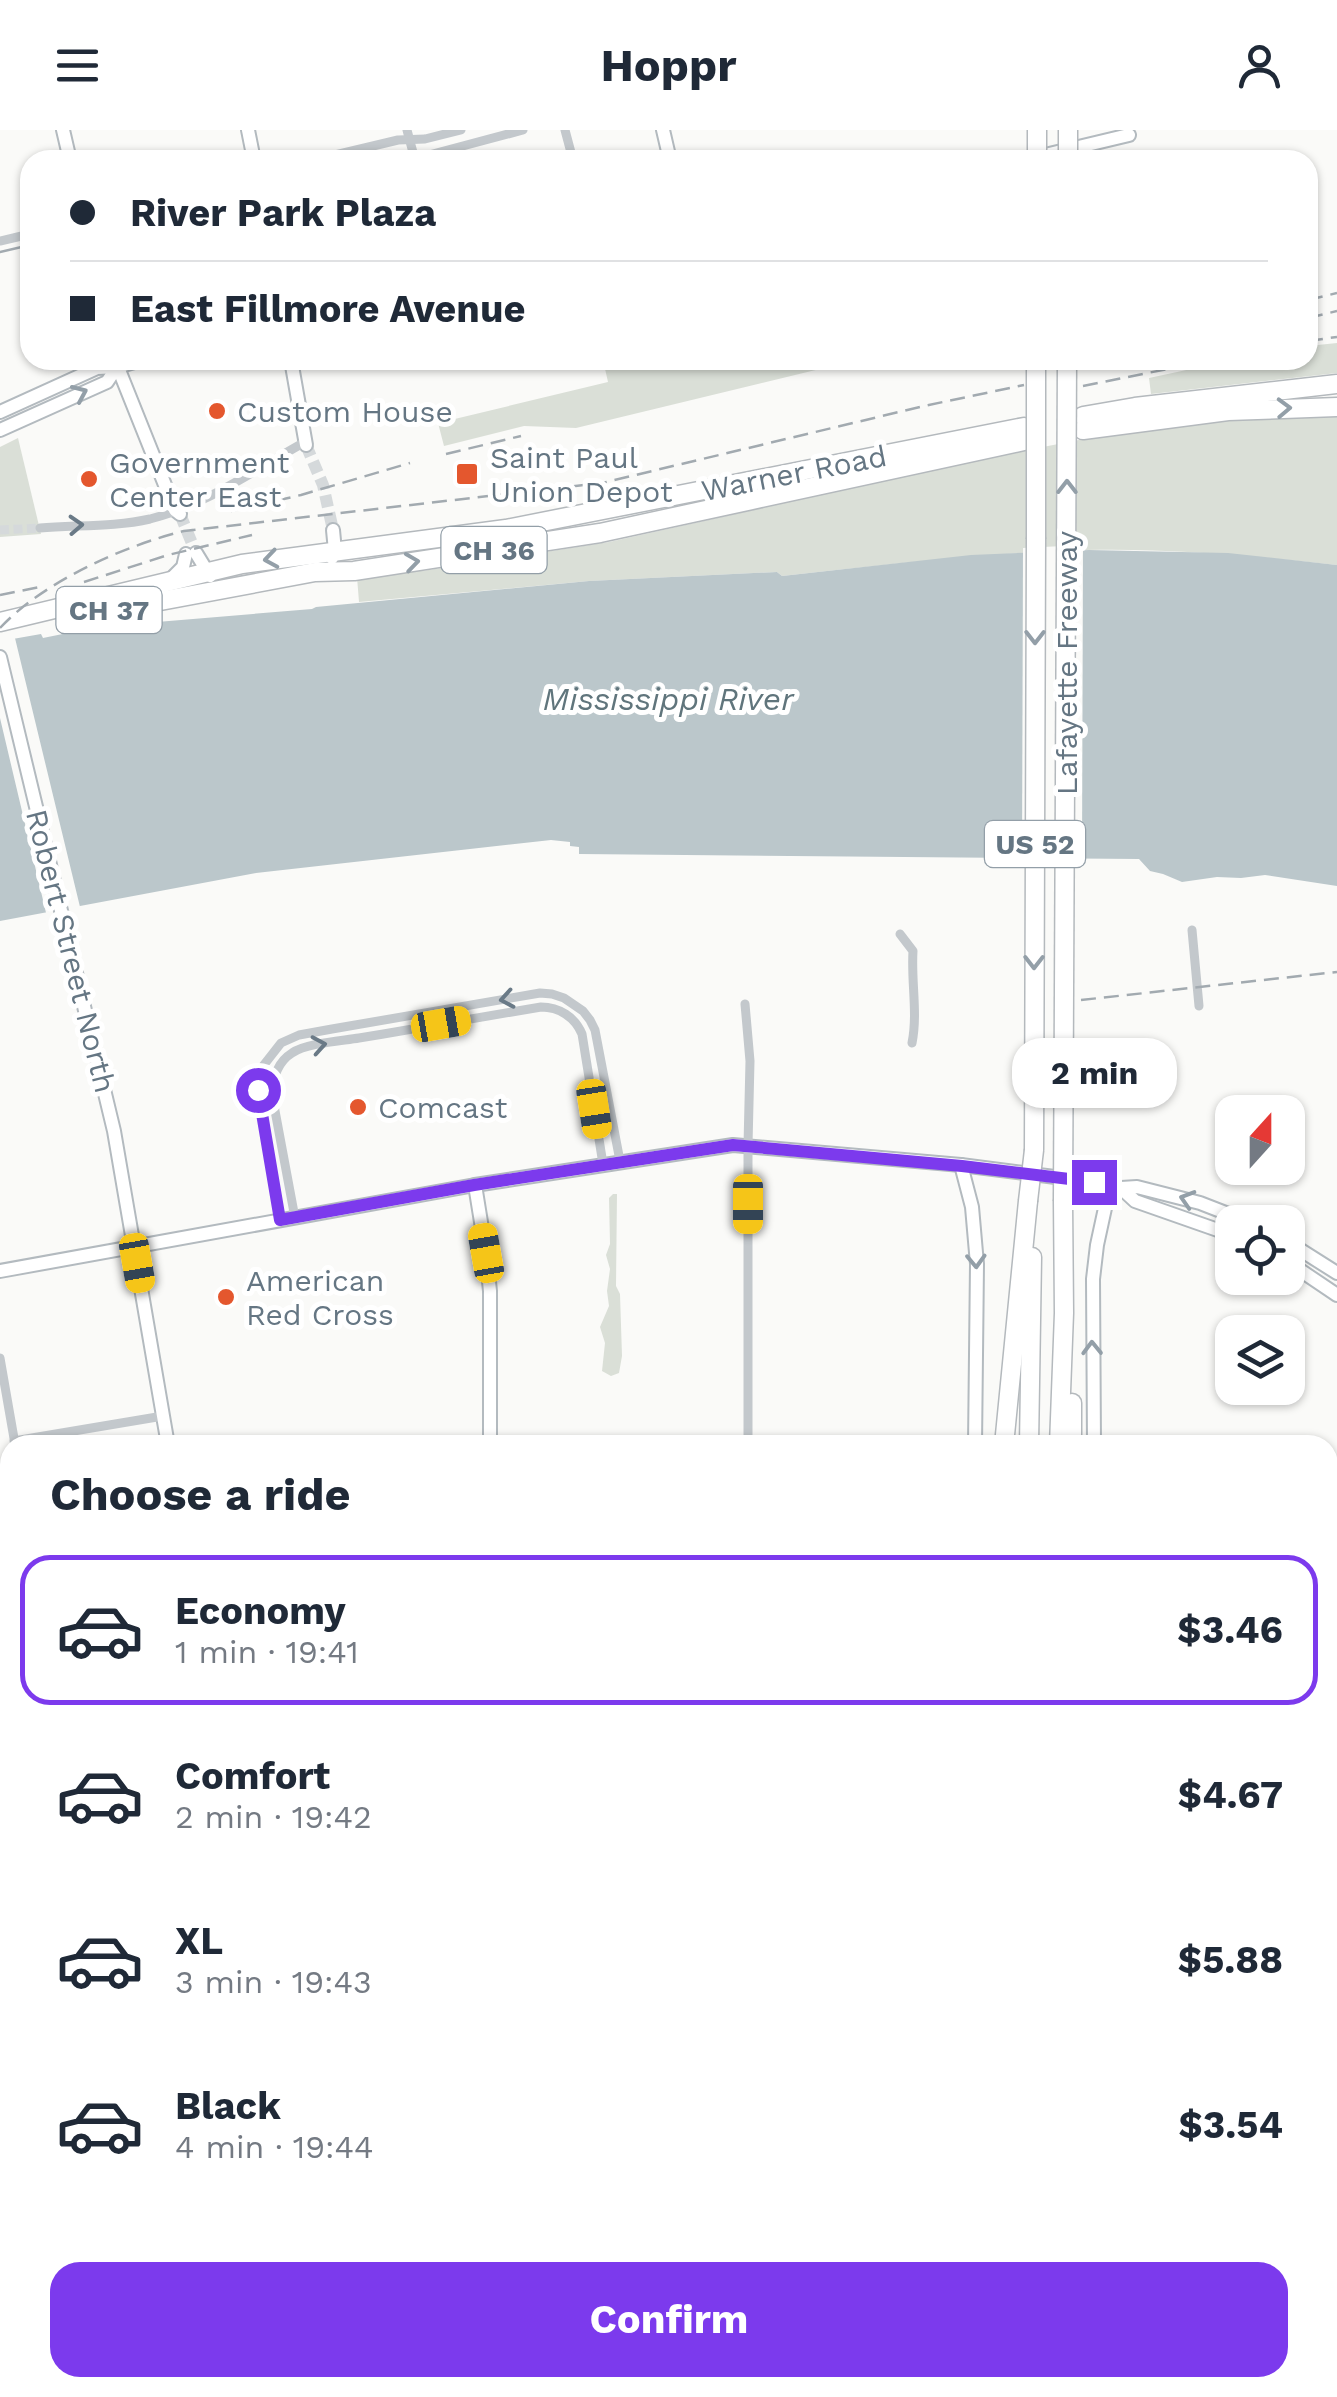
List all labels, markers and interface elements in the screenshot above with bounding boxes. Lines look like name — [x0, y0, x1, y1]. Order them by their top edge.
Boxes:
icon: menu — [50, 38, 105, 93]
icon: person — [1232, 38, 1287, 93]
text: Hoppr — [601, 39, 736, 92]
text: River Park Plaza — [130, 191, 436, 235]
text: East Fillmore Avenue — [130, 287, 525, 331]
one-way arrow — [70, 385, 88, 405]
place label: Custom House — [237, 394, 453, 429]
one-way arrow — [1277, 398, 1293, 419]
marker: Custom House — [206, 400, 228, 422]
street label: Warner Road — [699, 438, 889, 508]
place label: Saint Paul Union Depot — [490, 440, 673, 509]
place label: Government Center East — [109, 445, 290, 514]
marker: Saint Paul Union Depot — [454, 461, 480, 487]
marker: Government Center East — [78, 468, 100, 490]
one-way arrow — [1056, 478, 1078, 494]
one-way arrow — [69, 515, 85, 536]
road number: CH 36 — [442, 527, 546, 573]
street label: Lafayette Freeway — [1049, 530, 1084, 795]
one-way arrow — [262, 548, 279, 569]
one-way arrow — [404, 553, 421, 574]
road number: CH 37 — [56, 587, 162, 633]
one-way arrow — [1024, 630, 1046, 645]
water label: Mississippi River — [542, 680, 795, 718]
street label: Robert Street North — [19, 806, 123, 1096]
road number: US 52 — [985, 821, 1085, 867]
one-way arrow — [1023, 954, 1045, 970]
one-way arrow — [499, 988, 515, 1009]
car — [409, 1004, 473, 1044]
one-way arrow — [311, 1035, 327, 1056]
callout: 2 min — [1012, 1037, 1176, 1107]
text: 2 min — [1051, 1054, 1138, 1092]
route start — [236, 1068, 281, 1113]
car — [574, 1077, 614, 1141]
place label: Comcast — [378, 1090, 508, 1125]
north arrow — [1215, 1095, 1305, 1185]
map controls — [1215, 1095, 1305, 1405]
marker: Comcast — [347, 1096, 369, 1118]
route end — [1072, 1160, 1117, 1205]
car — [733, 1174, 763, 1234]
one-way arrow — [1179, 1190, 1196, 1211]
button: locate — [1215, 1205, 1305, 1295]
car — [466, 1221, 506, 1285]
car — [117, 1231, 157, 1295]
one-way arrow — [965, 1254, 986, 1270]
place label: American Red Cross — [246, 1263, 394, 1332]
marker: American Red Cross — [215, 1286, 237, 1308]
button: layers — [1215, 1315, 1305, 1405]
one-way arrow — [1082, 1339, 1103, 1355]
text: Choose a ride — [50, 1468, 350, 1521]
icon: car — [55, 1585, 145, 1675]
text: Economy — [175, 1589, 346, 1633]
text: $3.46 — [1177, 1608, 1283, 1652]
text: 1 min · 19:41 — [175, 1633, 359, 1671]
icon: car — [55, 1750, 145, 1840]
text: Comfort — [175, 1754, 330, 1798]
text: $4.67 — [1178, 1773, 1283, 1817]
text: 2 min · 19:42 — [175, 1798, 372, 1836]
icon: car — [55, 1915, 145, 2005]
text: XL — [175, 1919, 223, 1963]
text: $5.88 — [1178, 1938, 1283, 1982]
text: 3 min · 19:43 — [175, 1963, 372, 2001]
icon: car — [55, 2080, 145, 2170]
text: Black — [175, 2084, 281, 2128]
text: $3.54 — [1178, 2103, 1283, 2147]
text: 4 min · 19:44 — [175, 2128, 374, 2166]
button: Confirm — [50, 2262, 1288, 2377]

